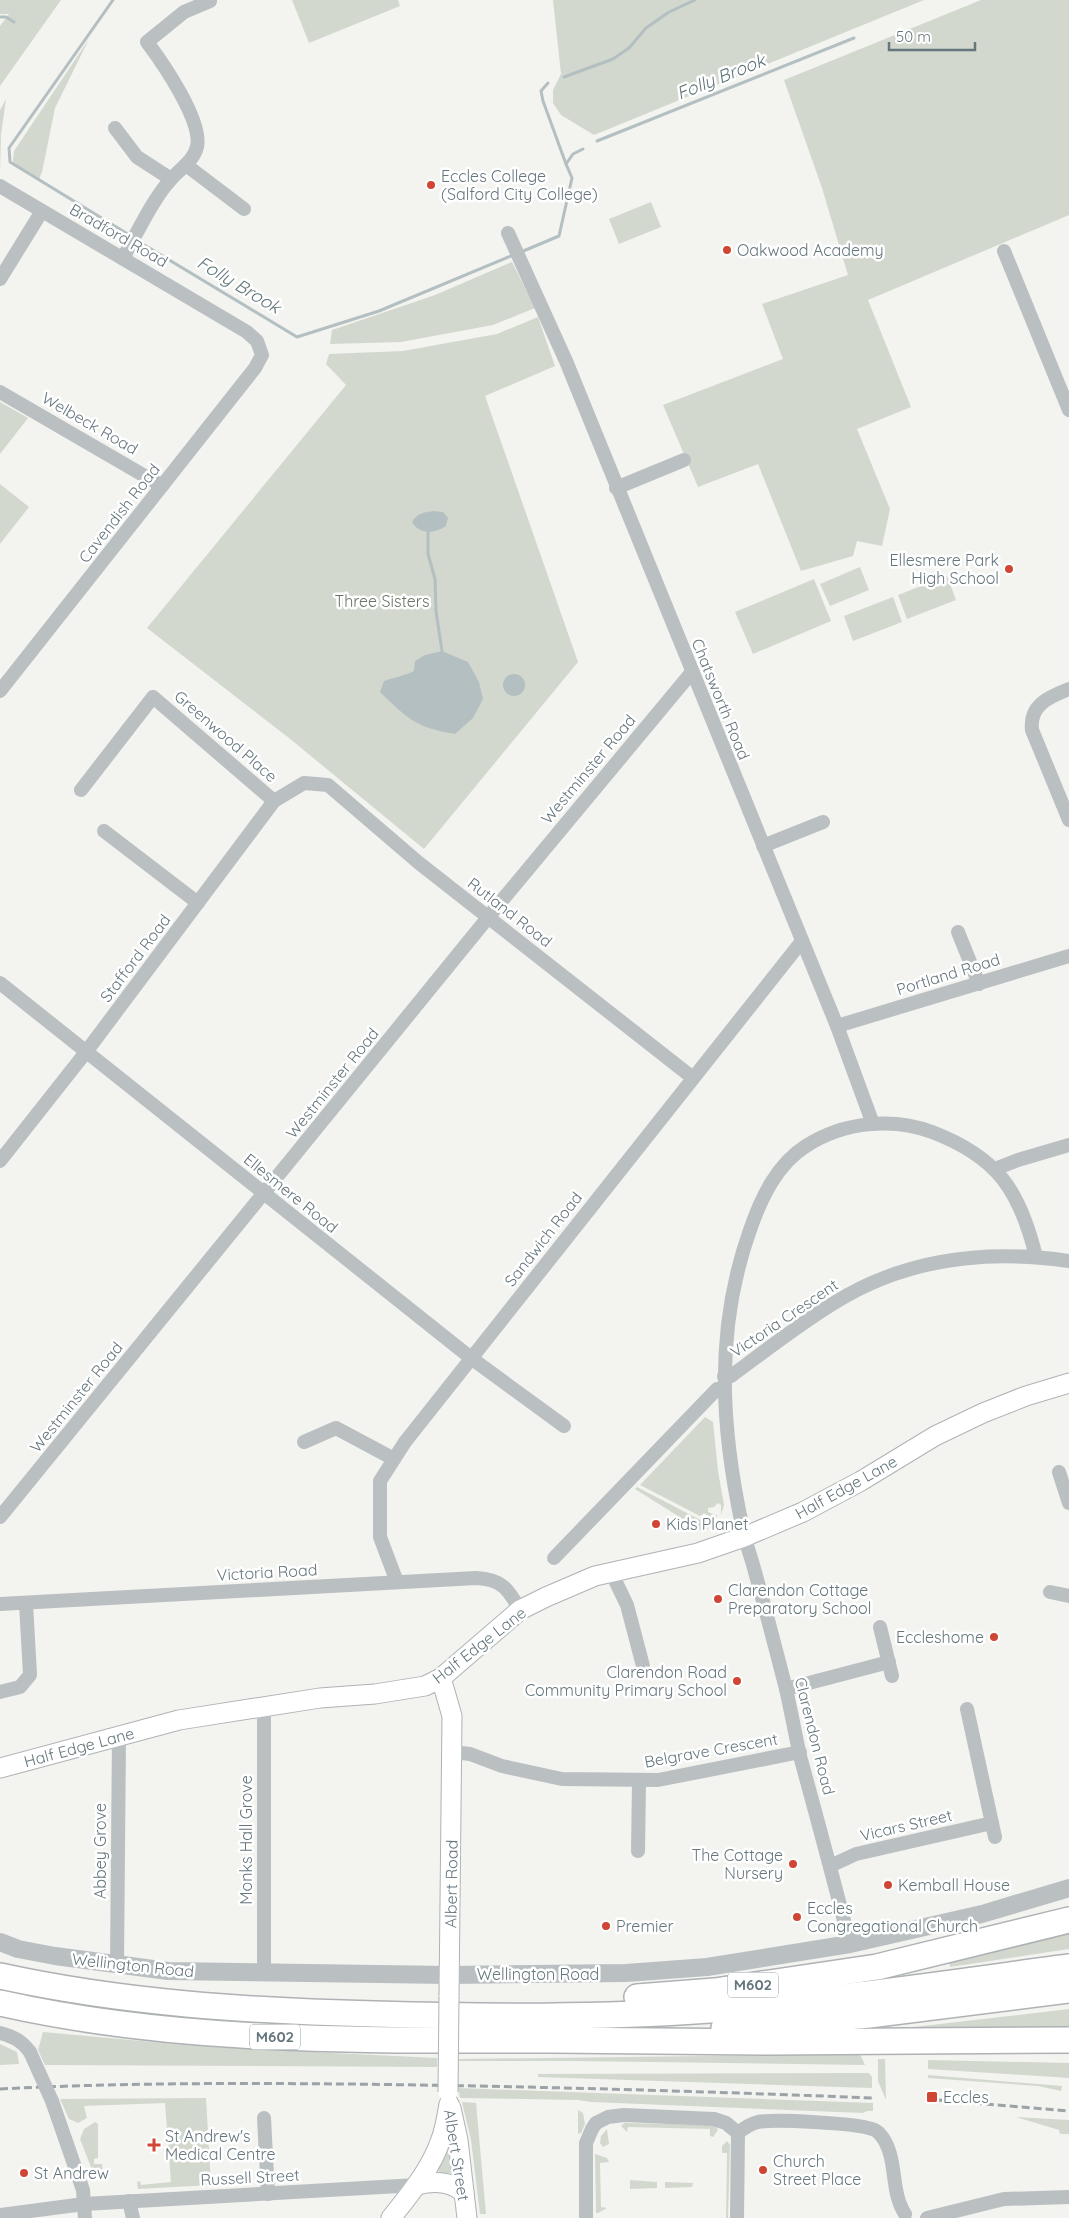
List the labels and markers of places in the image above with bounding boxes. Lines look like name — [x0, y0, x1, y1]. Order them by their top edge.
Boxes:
place label: Eccles College (Salford City College) — [441, 166, 598, 204]
marker: Eccles College (Salford City College) — [425, 179, 437, 191]
place label: Oakwood Academy — [737, 240, 884, 260]
marker: Oakwood Academy — [721, 244, 733, 256]
place label: Ellesmere Park High School — [889, 550, 999, 588]
marker: Ellesmere Park High School — [1003, 563, 1015, 575]
place label: Kids Planet — [666, 1514, 748, 1534]
marker: Kids Planet — [650, 1518, 662, 1530]
place label: Clarendon Cottage Preparatory School — [728, 1580, 871, 1618]
marker: Clarendon Cottage Preparatory School — [712, 1593, 724, 1605]
place label: Eccleshome — [896, 1627, 984, 1647]
marker: Eccleshome — [988, 1631, 1000, 1643]
place label: Clarendon Road Community Primary School — [525, 1662, 727, 1700]
marker: Clarendon Road Community Primary School — [731, 1675, 743, 1687]
place label: The Cottage Nursery — [691, 1845, 783, 1883]
marker: The Cottage Nursery — [787, 1858, 799, 1870]
place label: Kemball House — [898, 1875, 1010, 1895]
marker: Kemball House — [882, 1879, 894, 1891]
place label: Eccles Congregational Church — [807, 1898, 978, 1936]
marker: Eccles Congregational Church — [791, 1911, 803, 1923]
place label: Premier — [616, 1916, 674, 1936]
marker: Premier — [600, 1920, 612, 1932]
place label: Eccles — [943, 2087, 989, 2107]
marker: Eccles — [925, 2090, 939, 2104]
place label: St Andrew's Medical Centre — [165, 2126, 275, 2164]
marker: St Andrew's Medical Centre — [147, 2138, 161, 2152]
place label: Church Street Place — [773, 2151, 861, 2189]
place label: St Andrew — [34, 2163, 109, 2183]
marker: Church Street Place — [757, 2164, 769, 2176]
marker: St Andrew — [18, 2167, 30, 2179]

